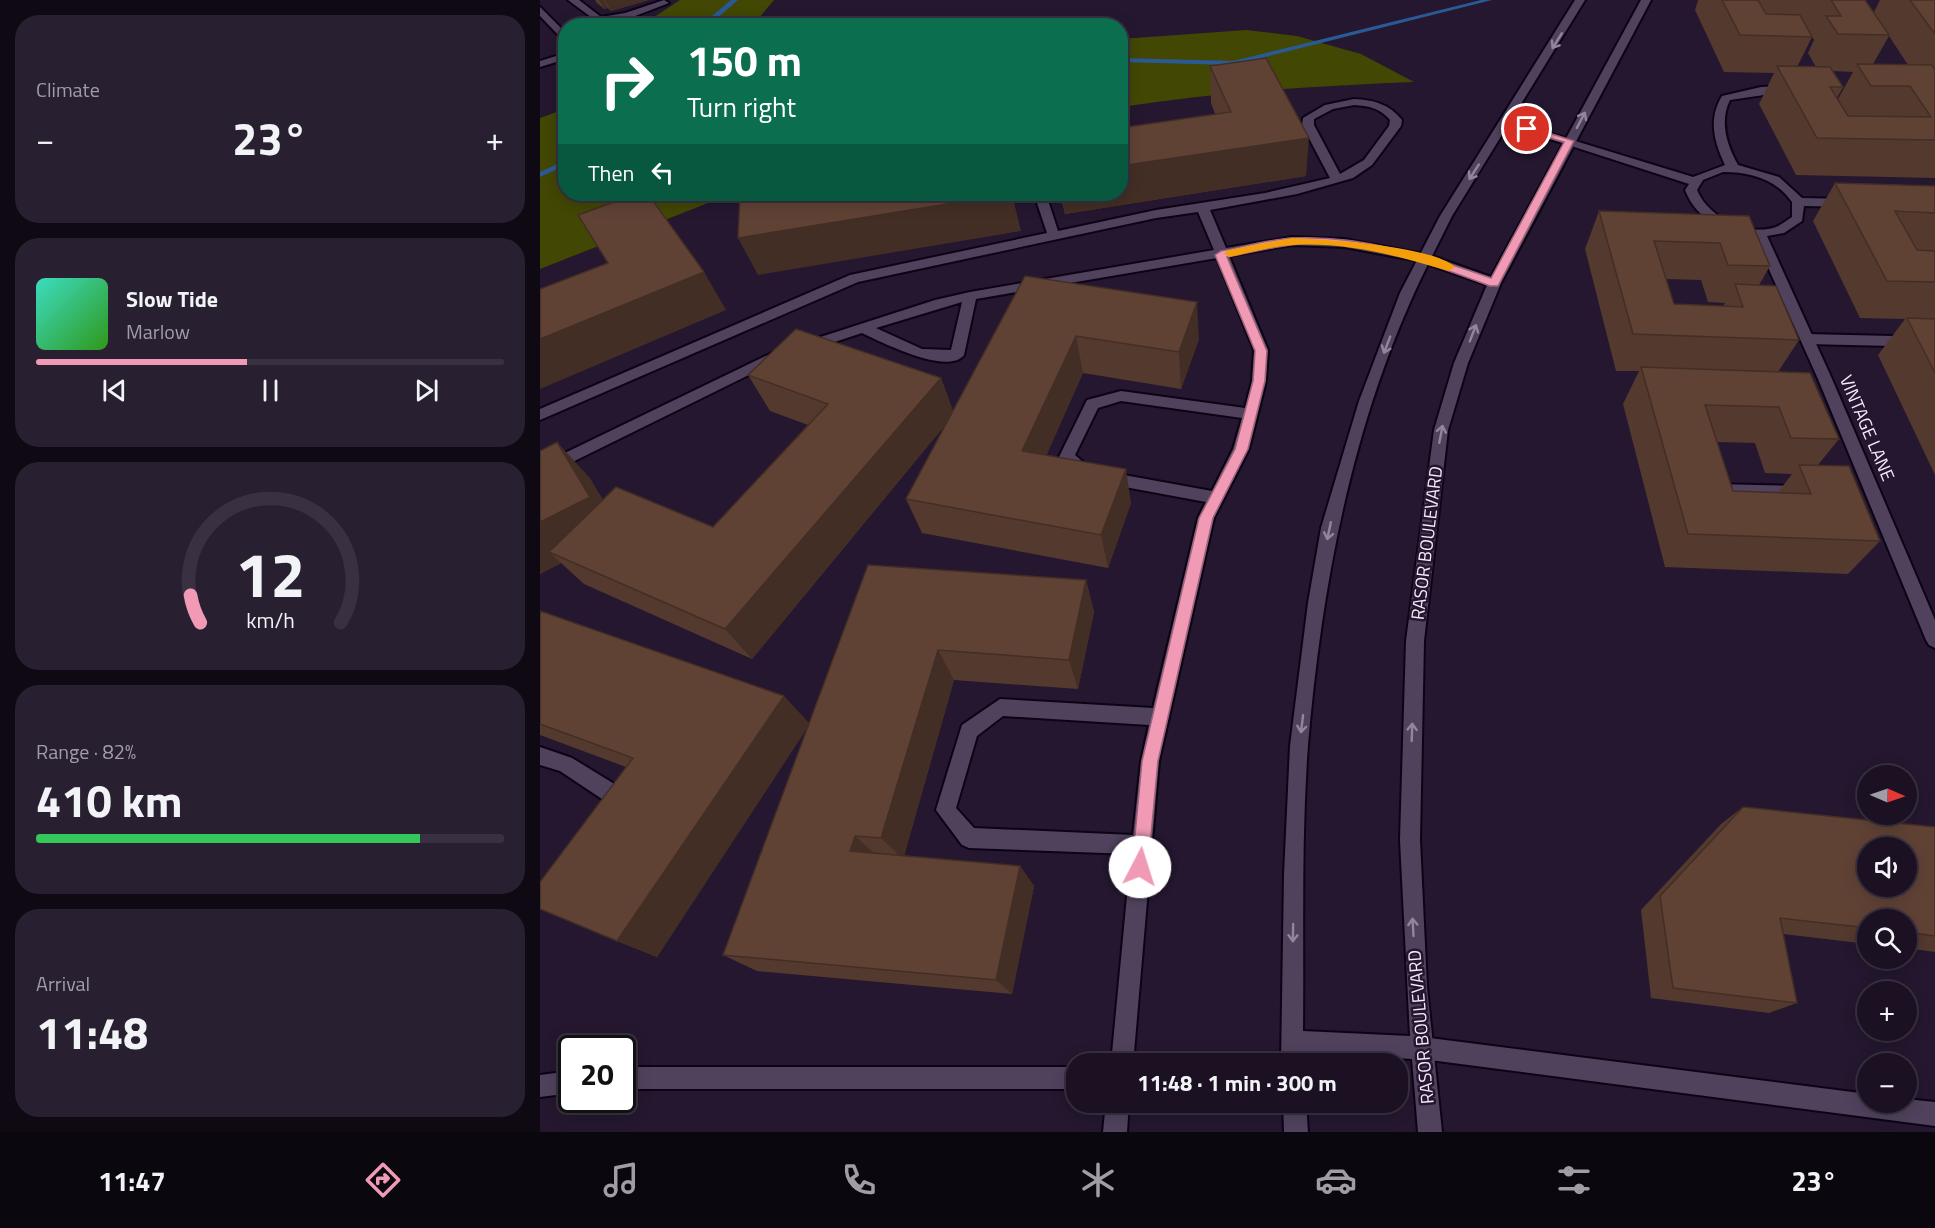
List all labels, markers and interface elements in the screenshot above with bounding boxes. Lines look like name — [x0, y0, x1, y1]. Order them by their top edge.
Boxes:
text: 150 m — [687, 28, 802, 92]
one-way arrow — [1550, 32, 1562, 49]
icon: right — [588, 42, 666, 120]
text: Climate — [36, 74, 100, 105]
text: Turn right — [687, 86, 796, 127]
pin — [1501, 103, 1552, 154]
text: 23° — [232, 104, 308, 172]
icon: arrive — [1510, 112, 1543, 145]
one-way arrow — [1576, 112, 1587, 130]
text: − — [36, 114, 54, 164]
text: + — [486, 114, 504, 164]
text: Then — [588, 156, 634, 190]
icon: left — [646, 156, 679, 189]
one-way arrow — [1468, 163, 1480, 180]
text: Slow Tide — [126, 282, 218, 316]
text: Marlow — [126, 316, 190, 347]
one-way arrow — [1468, 324, 1479, 342]
one-way arrow — [1381, 336, 1392, 354]
street label: VINTAGE LANE — [1833, 371, 1902, 485]
icon: previous — [98, 374, 131, 407]
icon: pause — [254, 374, 287, 407]
icon: next — [410, 374, 443, 407]
one-way arrow — [1436, 425, 1447, 445]
street label: RASOR BOULEVARD — [1404, 464, 1449, 621]
one-way arrow — [1322, 522, 1334, 541]
text: 12 — [235, 526, 305, 621]
text: km/h — [246, 604, 294, 636]
one-way arrow — [1296, 714, 1307, 734]
one-way arrow — [1406, 723, 1418, 743]
text: Range · 82% — [36, 736, 136, 767]
north arrow — [1857, 765, 1917, 825]
map controls — [1857, 765, 1917, 1113]
text: 410 km — [36, 766, 182, 834]
position arrow — [1108, 835, 1172, 899]
button: sound — [1857, 837, 1917, 897]
button: search — [1857, 909, 1917, 969]
one-way arrow — [1408, 918, 1419, 938]
one-way arrow — [1287, 923, 1299, 943]
street label: RASOR BOULEVARD — [1400, 949, 1441, 1105]
text: Arrival — [36, 968, 90, 999]
button: + — [1857, 981, 1917, 1041]
text: 11:48 — [36, 998, 148, 1066]
speed limit sign: 20 — [558, 1035, 636, 1113]
button: − — [1857, 1053, 1917, 1113]
text: 11:48 · 1 min · 300 m — [1137, 1066, 1337, 1100]
icon: directions — [362, 1159, 404, 1201]
icon: music — [600, 1159, 642, 1201]
icon: phone — [838, 1159, 880, 1201]
icon: climate — [1077, 1159, 1119, 1201]
icon: car — [1315, 1159, 1357, 1201]
icon: filters — [1553, 1159, 1595, 1201]
text: 11:47 — [98, 1160, 166, 1201]
text: 23° — [1791, 1160, 1837, 1201]

